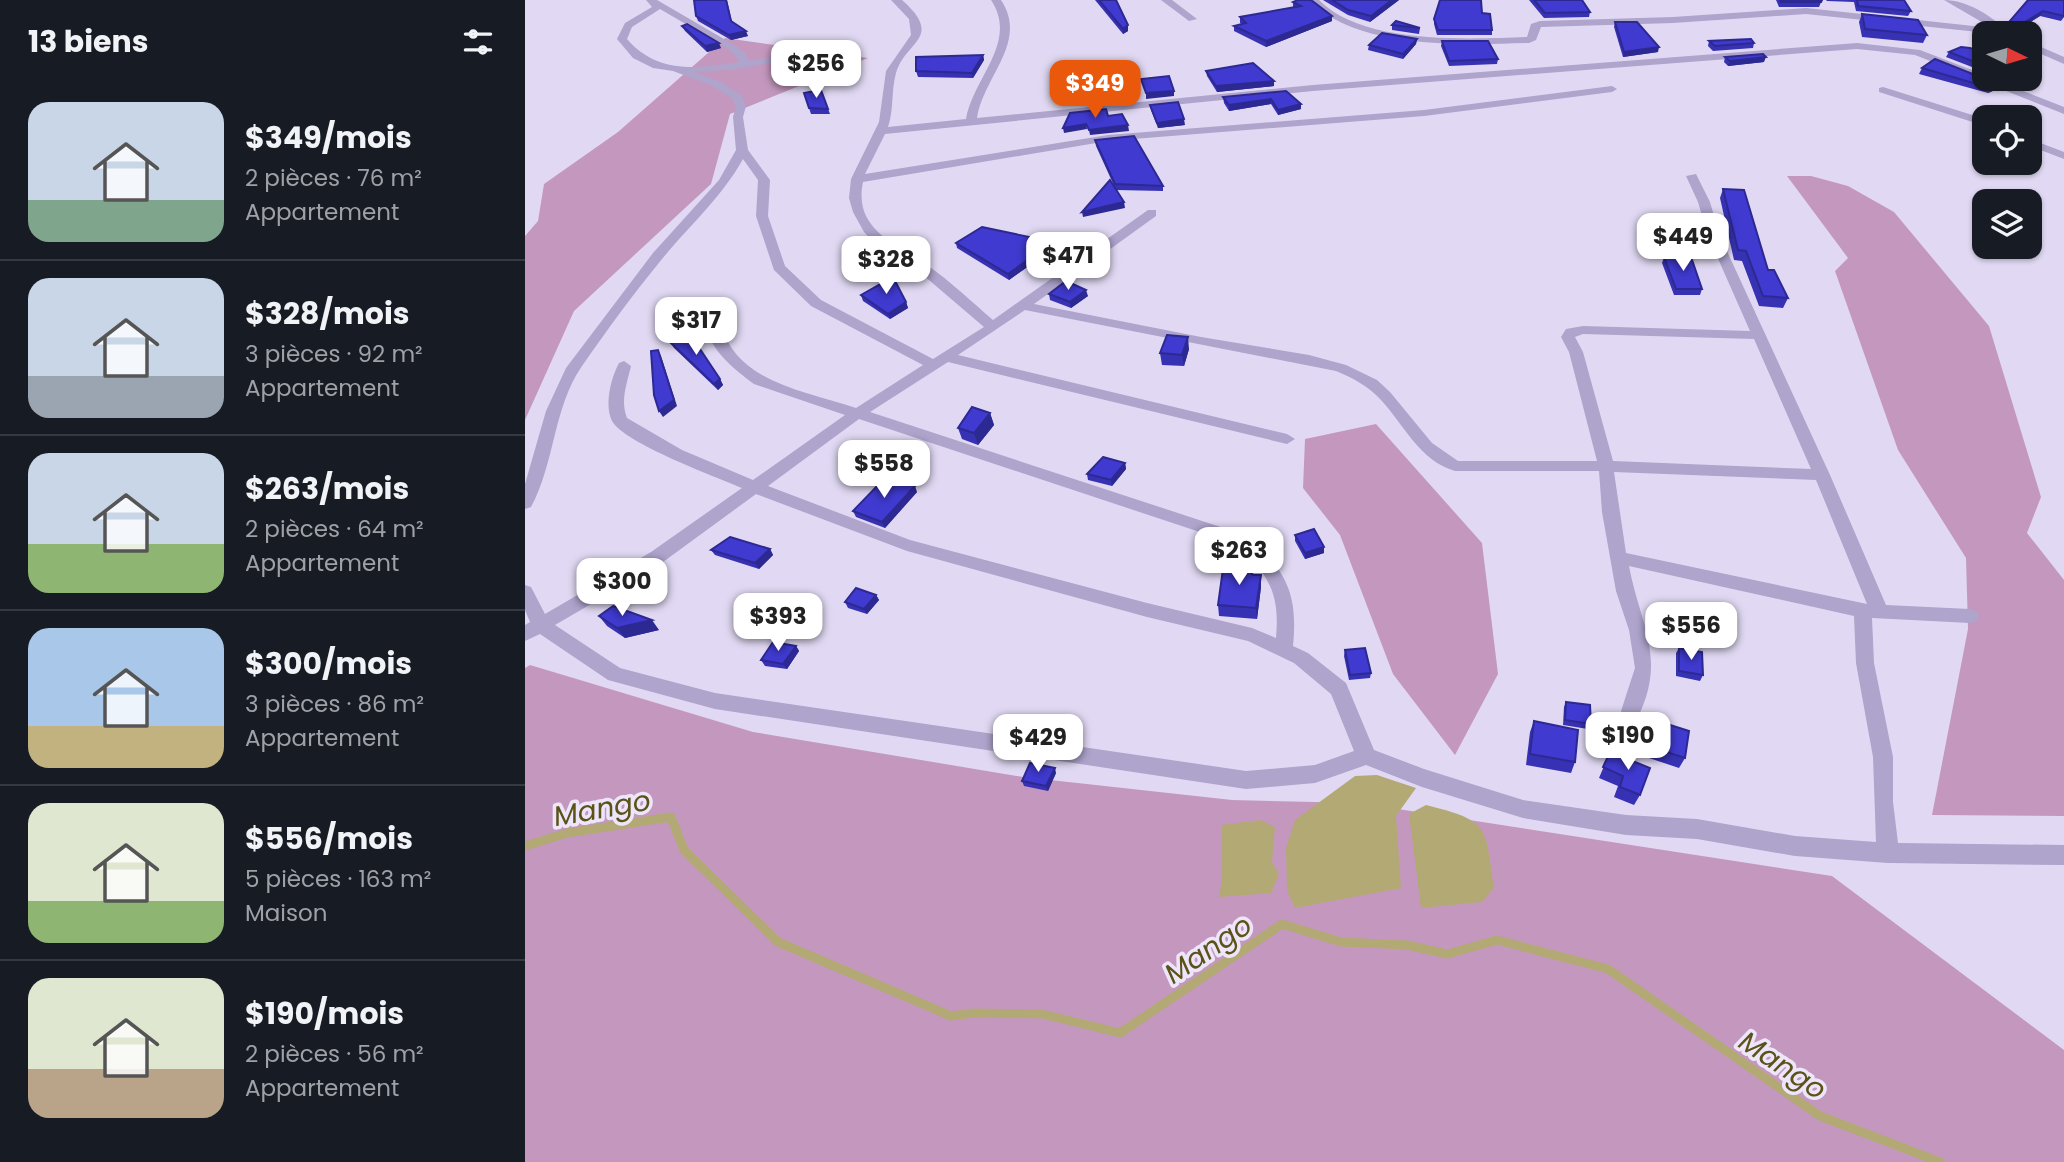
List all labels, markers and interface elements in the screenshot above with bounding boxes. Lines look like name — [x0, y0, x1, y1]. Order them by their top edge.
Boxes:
text: 13 biens — [28, 20, 148, 63]
north arrow — [1972, 21, 2042, 91]
map controls — [1972, 21, 2042, 259]
icon: filters — [459, 23, 497, 61]
pin: $256 — [775, 41, 857, 100]
text: $256 — [787, 47, 845, 79]
pin: $349 — [1054, 60, 1136, 120]
text: $349 — [1066, 67, 1124, 99]
button: locate — [1972, 105, 2042, 175]
text: $349/mois — [245, 116, 412, 159]
icon: home — [84, 130, 168, 214]
text: 2 pièces · 76 m² — [245, 162, 422, 194]
button: layers — [1972, 189, 2042, 259]
text: Appartement — [245, 196, 399, 228]
pin: $449 — [1642, 214, 1724, 273]
text: $449 — [1653, 220, 1713, 252]
pin: $471 — [1027, 232, 1109, 292]
pin: $328 — [845, 236, 927, 296]
text: $471 — [1042, 239, 1094, 271]
text: $328 — [857, 243, 915, 275]
text: $328/mois — [245, 292, 410, 335]
pin: $317 — [655, 298, 737, 357]
text: $317 — [671, 304, 721, 336]
icon: home — [84, 306, 168, 390]
text: 3 pièces · 92 m² — [245, 338, 423, 370]
text: Appartement — [245, 372, 399, 404]
pin: $558 — [843, 440, 925, 500]
text: $558 — [854, 447, 914, 479]
text: $263/mois — [245, 467, 409, 510]
icon: home — [84, 481, 168, 565]
text: 2 pièces · 64 m² — [245, 513, 424, 545]
pin: $263 — [1198, 528, 1280, 587]
text: $263 — [1211, 534, 1267, 566]
text: Appartement — [245, 547, 399, 579]
pin: $300 — [581, 558, 663, 618]
text: $300 — [592, 565, 652, 597]
pin: $393 — [737, 594, 819, 653]
text: $393 — [749, 600, 807, 632]
pin: $556 — [1650, 602, 1732, 662]
text: $556 — [1661, 609, 1721, 641]
text: $300/mois — [245, 642, 412, 685]
icon: home — [84, 656, 168, 740]
text: 3 pièces · 86 m² — [245, 688, 424, 720]
pin: $190 — [1587, 712, 1669, 772]
pin: $429 — [997, 714, 1079, 774]
text: $190 — [1602, 719, 1654, 751]
text: $429 — [1009, 721, 1067, 753]
text: Appartement — [245, 722, 399, 754]
water label: Mango — [551, 781, 654, 836]
text: $556/mois — [245, 817, 413, 860]
icon: home — [84, 831, 168, 915]
text: 5 pièces · 163 m² — [245, 863, 431, 895]
text: Maison — [245, 897, 327, 929]
water label: Mango — [1157, 906, 1260, 993]
text: $190/mois — [245, 992, 404, 1035]
icon: home — [84, 1006, 168, 1090]
water label: Mango — [1731, 1022, 1834, 1109]
text: 2 pièces · 56 m² — [245, 1038, 424, 1070]
text: Appartement — [245, 1072, 399, 1104]

